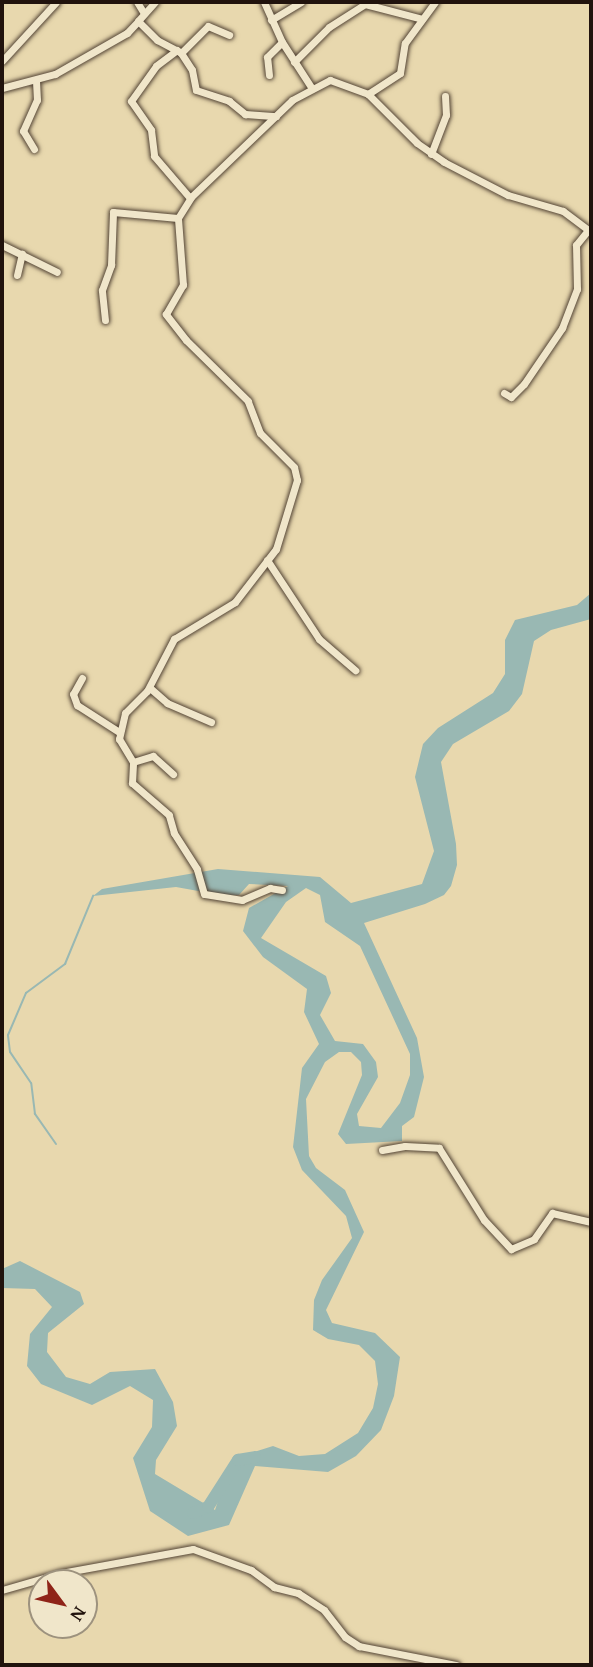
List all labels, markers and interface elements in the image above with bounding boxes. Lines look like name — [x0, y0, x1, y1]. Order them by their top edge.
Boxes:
north arrow — [28, 1569, 98, 1639]
text: N — [64, 1601, 94, 1627]

